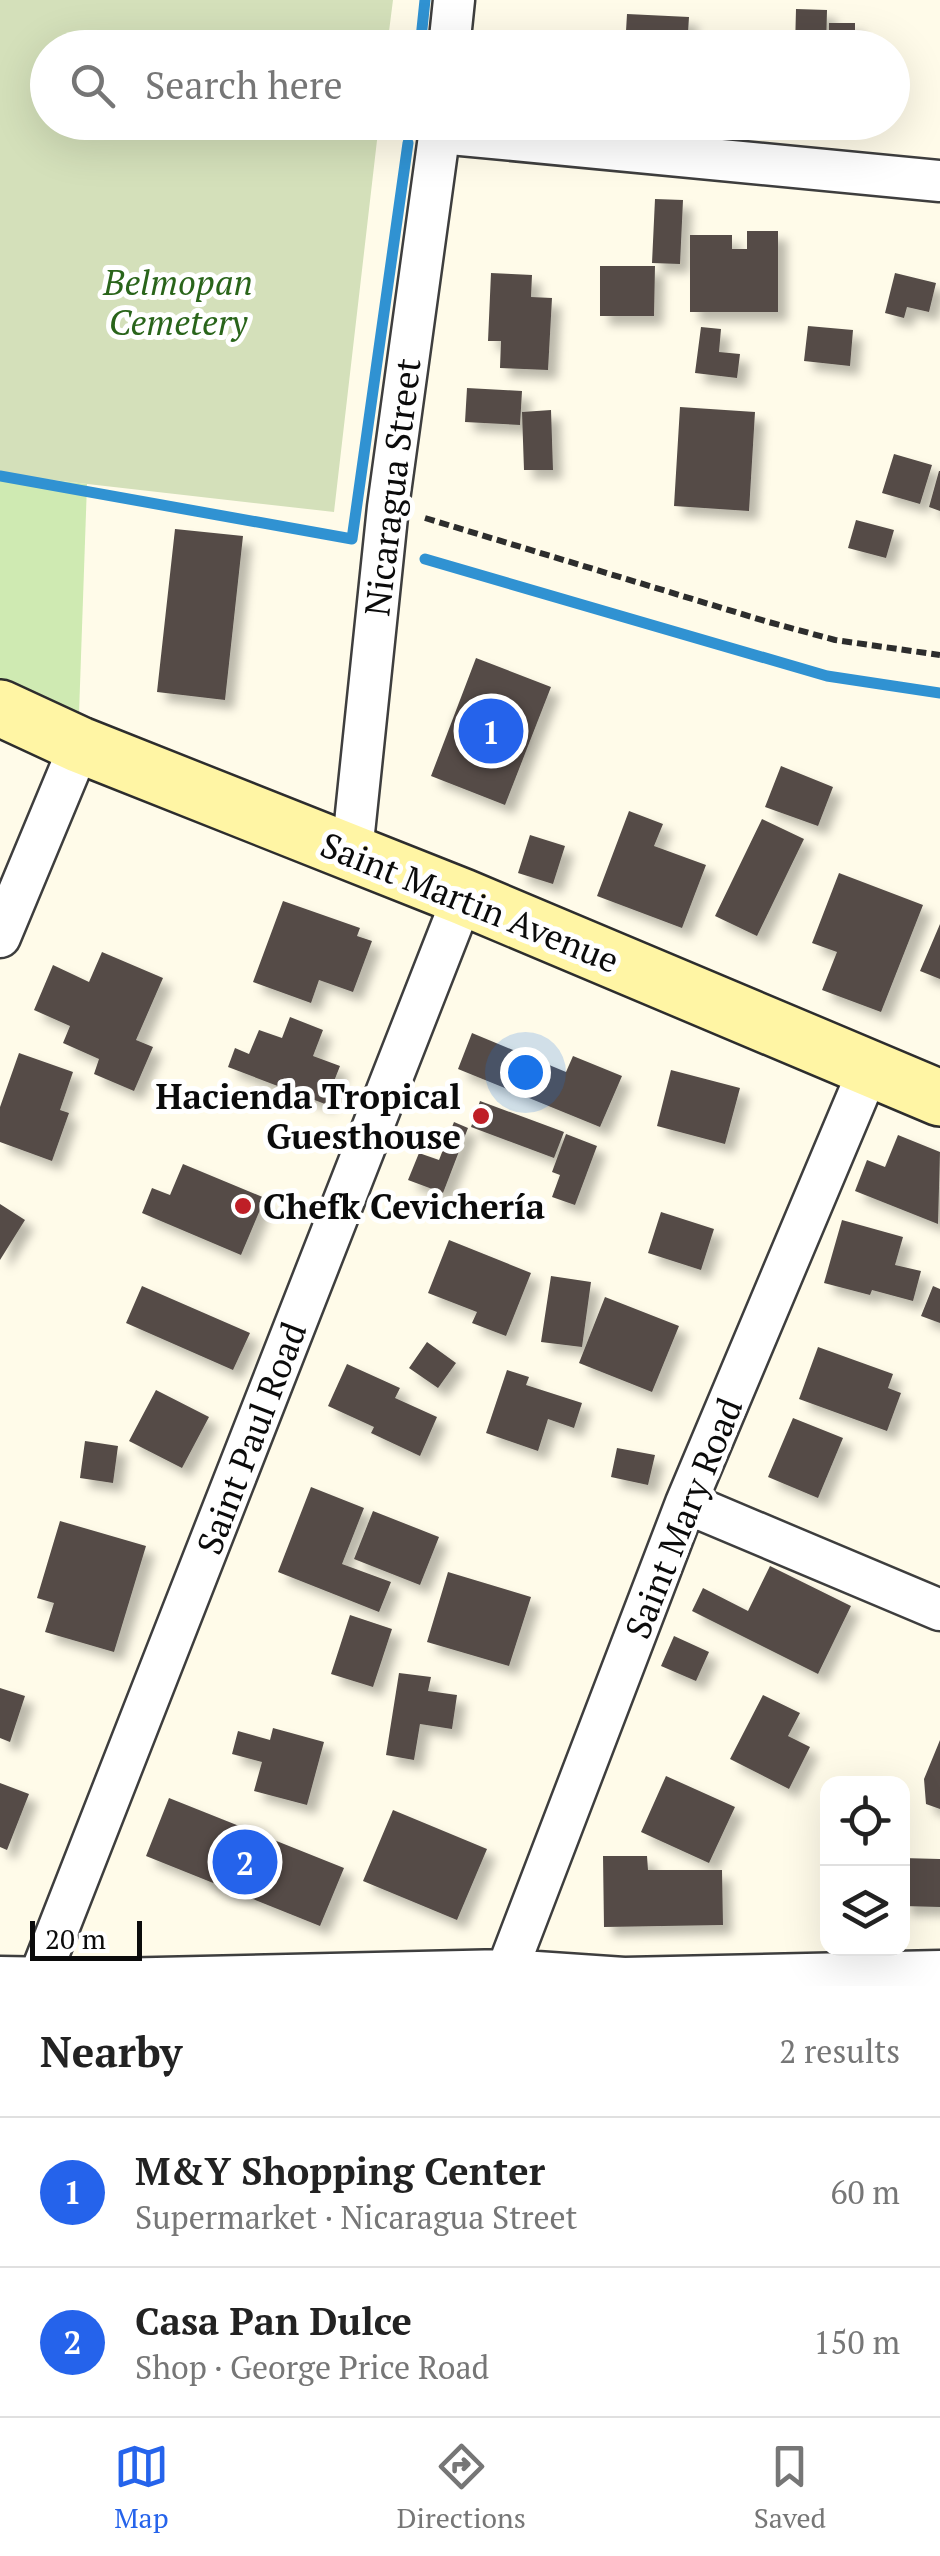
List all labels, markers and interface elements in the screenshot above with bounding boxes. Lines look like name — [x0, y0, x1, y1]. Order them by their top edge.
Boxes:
search box — [30, 30, 910, 140]
icon: search — [65, 58, 120, 113]
text: Search here — [145, 60, 343, 110]
park label: Belmopan Cemetery — [102, 259, 253, 345]
street label: Nicaragua Street — [353, 355, 431, 619]
pin: 1 — [458, 694, 524, 768]
street label: Saint Martin Avenue — [314, 821, 626, 983]
your location — [500, 1047, 551, 1098]
place label: Hacienda Tropical Guesthouse — [156, 1073, 461, 1159]
marker: Hacienda Tropical Guesthouse — [470, 1105, 492, 1127]
place label: Chefk Cevichería — [263, 1183, 545, 1229]
marker: Chefk Cevichería — [232, 1195, 254, 1217]
street label: Saint Paul Road — [186, 1315, 316, 1561]
street label: Saint Mary Road — [614, 1391, 752, 1645]
map controls — [820, 1776, 910, 1956]
button: locate — [820, 1776, 910, 1866]
pin: 2 — [212, 1824, 278, 1900]
button: layers — [820, 1866, 910, 1956]
scale bar — [30, 1916, 142, 1960]
text: 20 m — [45, 1920, 106, 1957]
text: Nearby — [40, 2023, 182, 2079]
text: 2 results — [779, 2030, 900, 2072]
text: M&Y Shopping Center — [135, 2146, 545, 2196]
text: 1 — [63, 2171, 82, 2213]
text: 60 m — [830, 2171, 900, 2213]
text: Supermarket · Nicaragua Street — [135, 2196, 578, 2238]
text: Casa Pan Dulce — [135, 2296, 412, 2346]
text: 2 — [63, 2321, 82, 2363]
text: 150 m — [813, 2321, 900, 2363]
text: Shop · George Price Road — [135, 2346, 489, 2388]
tab: Map — [114, 2439, 169, 2536]
tab: Directions — [397, 2439, 526, 2536]
tab: Saved — [754, 2439, 826, 2536]

